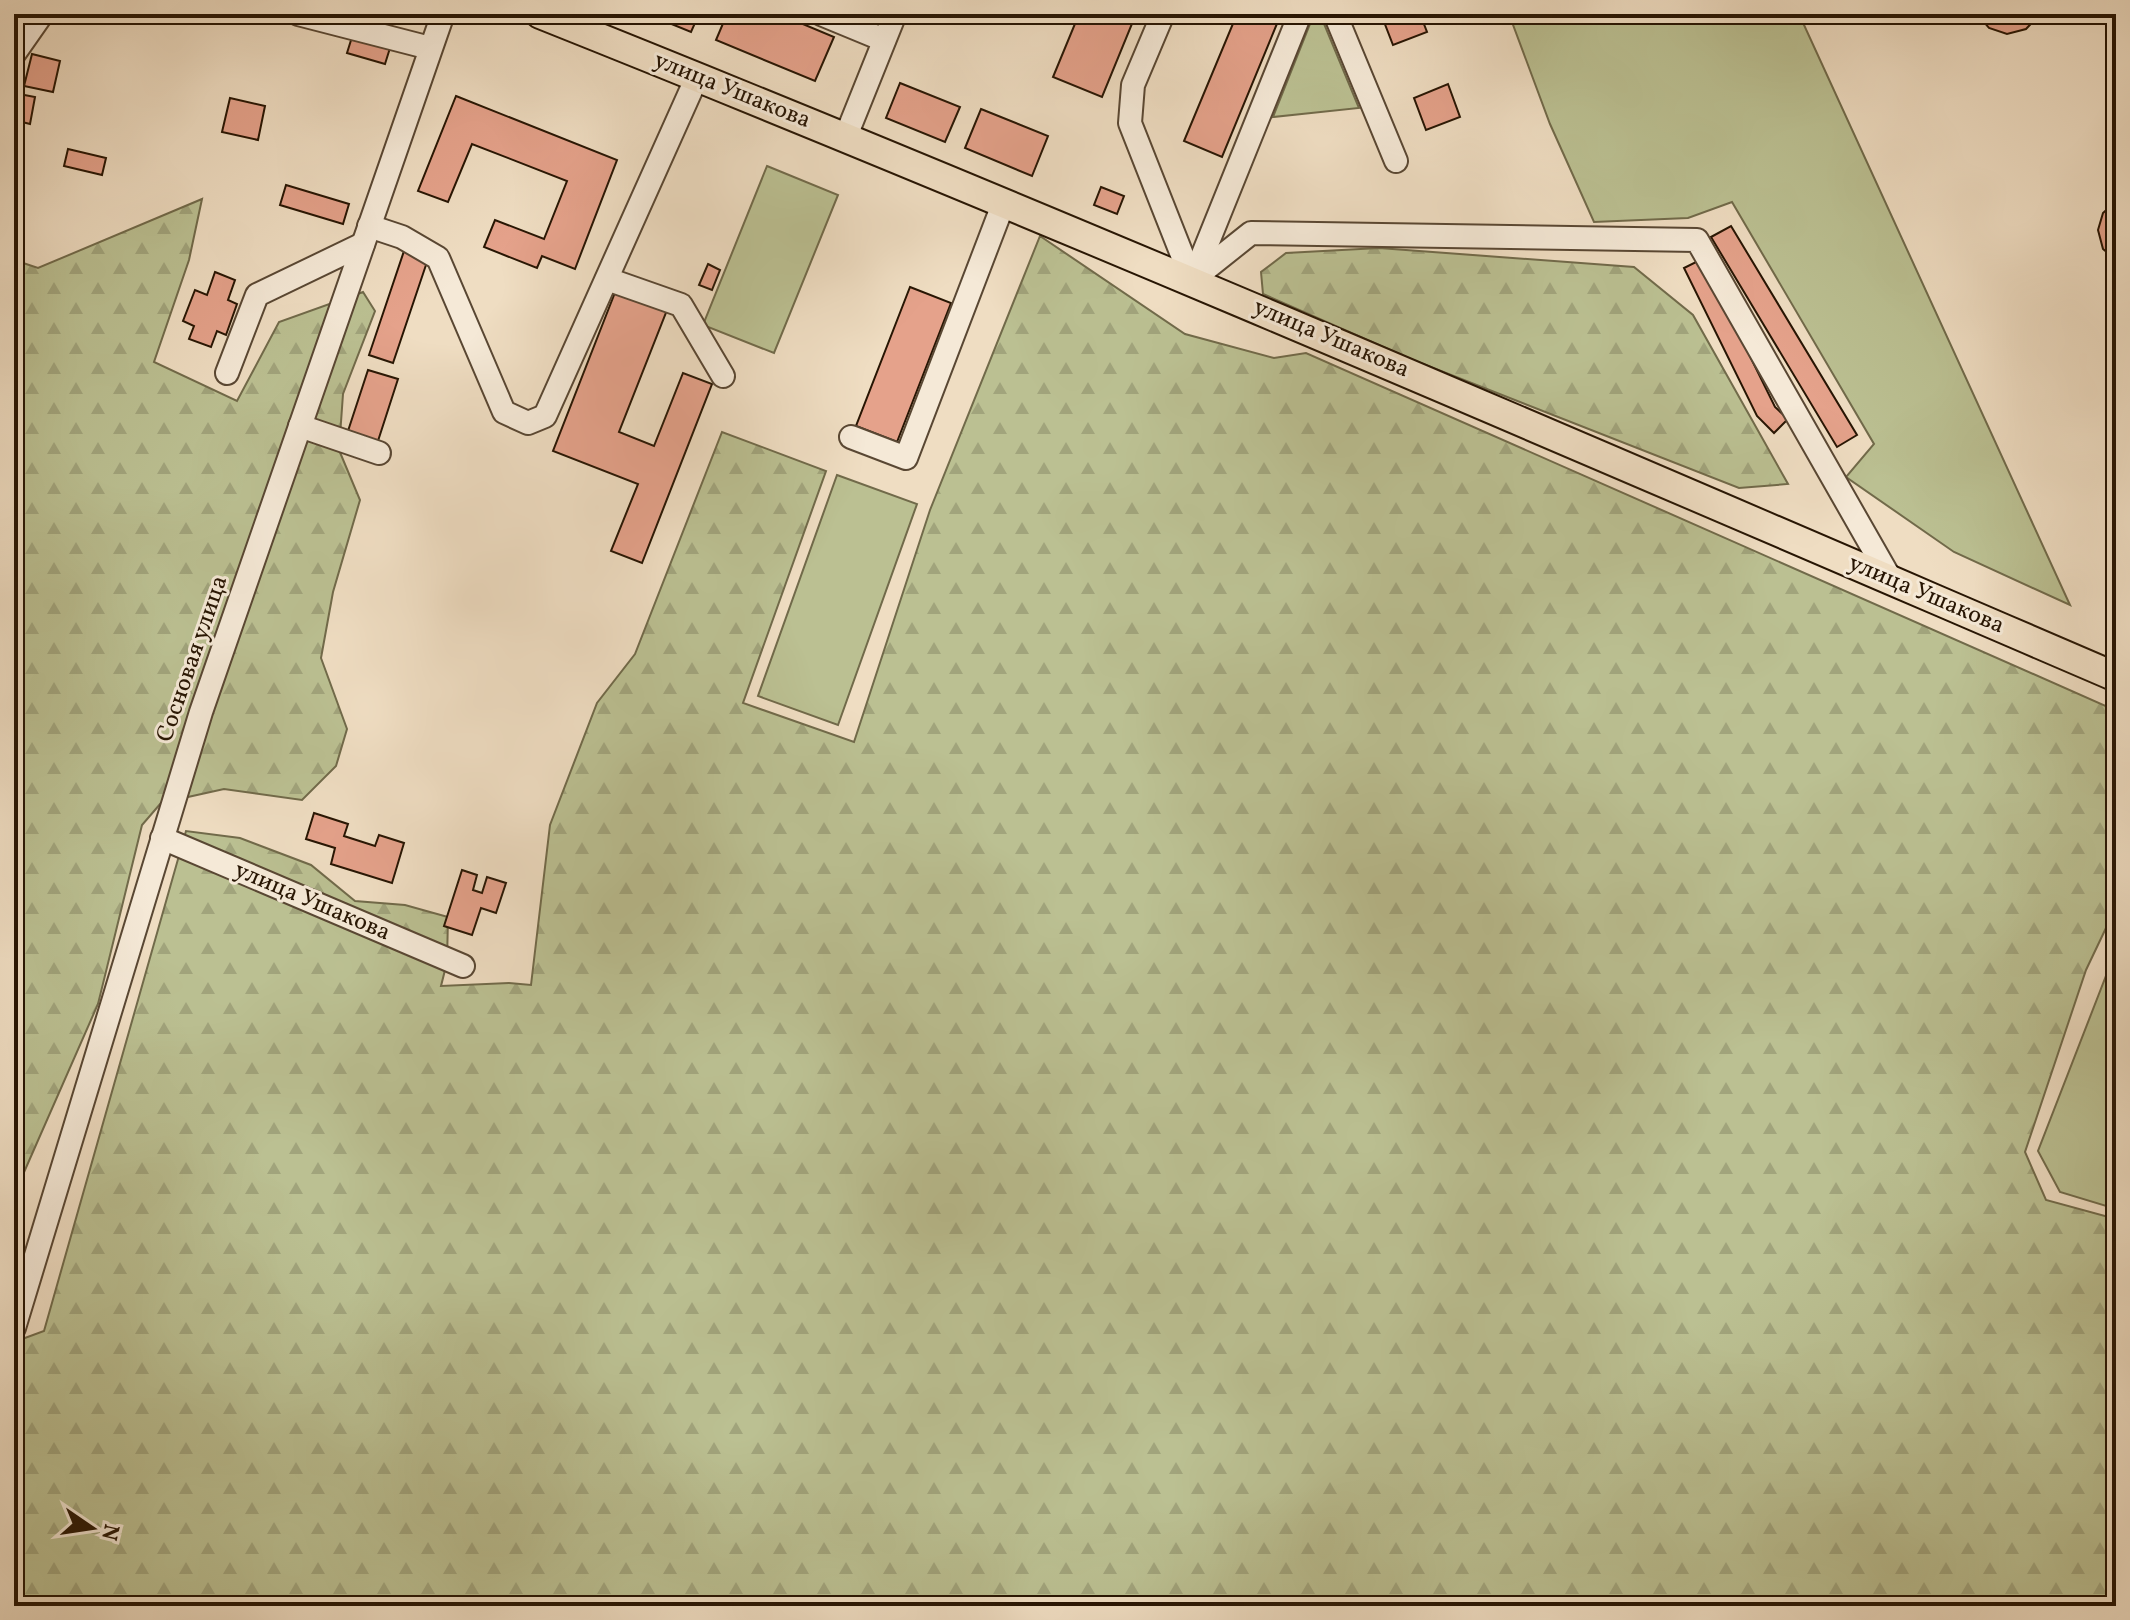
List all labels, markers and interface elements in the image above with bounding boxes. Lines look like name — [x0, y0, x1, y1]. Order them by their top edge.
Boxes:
street label: улица Ушакова — [648, 44, 816, 138]
street label: улица Ушакова — [1248, 291, 1414, 387]
street label: улица Ушакова — [1843, 547, 2009, 643]
street label: Сосновая улица — [149, 571, 237, 747]
street label: улица Ушакова — [229, 854, 395, 950]
north arrow — [52, 1488, 132, 1568]
text: N — [92, 1521, 126, 1543]

